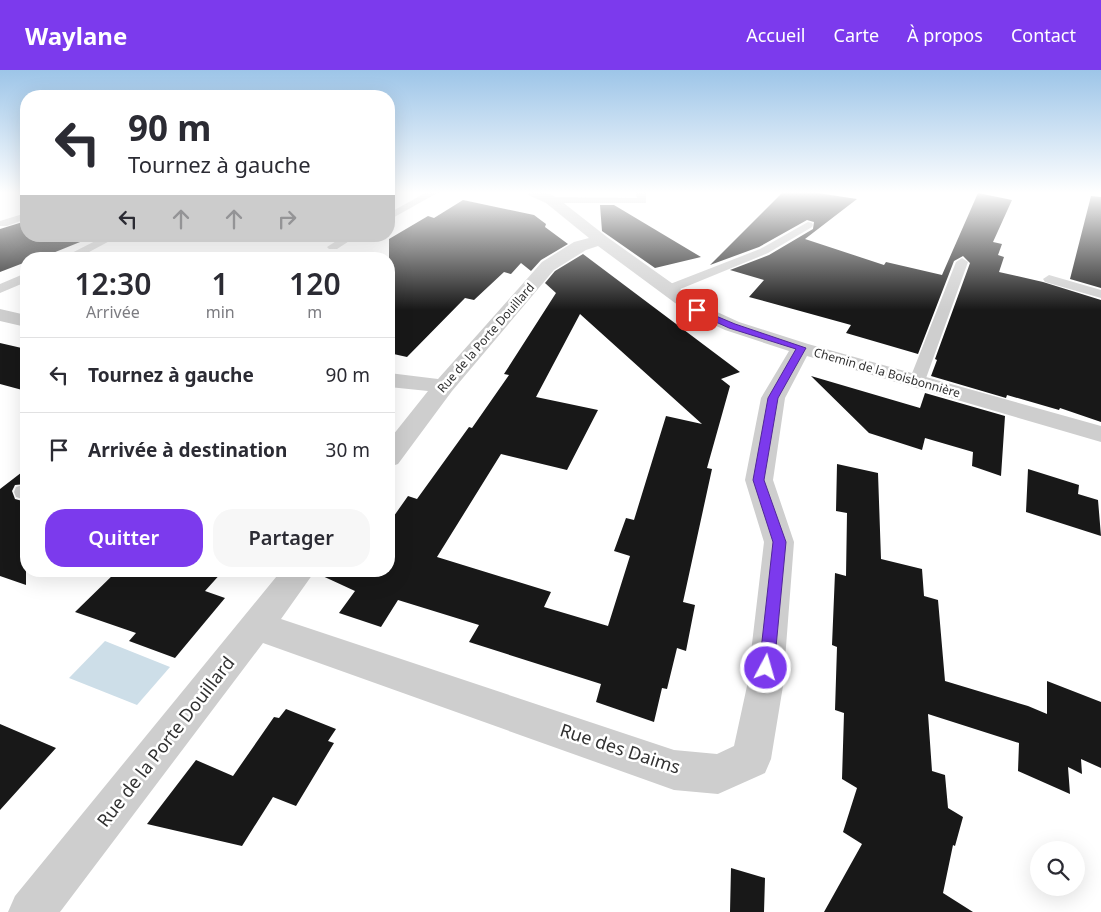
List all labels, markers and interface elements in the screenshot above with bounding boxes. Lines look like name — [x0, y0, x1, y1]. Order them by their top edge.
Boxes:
text: Waylane — [25, 19, 127, 52]
text: Accueil — [746, 23, 806, 47]
text: Carte — [834, 23, 879, 47]
text: À propos — [907, 23, 983, 47]
text: Contact — [1011, 23, 1076, 47]
text: 90 m — [128, 104, 211, 151]
icon: left — [45, 110, 110, 175]
text: Tournez à gauche — [128, 149, 311, 179]
icon: left — [114, 205, 142, 233]
icon: ahead — [167, 205, 195, 233]
icon: ahead — [220, 205, 248, 233]
icon: right — [273, 205, 301, 233]
text: 12:30 — [74, 263, 151, 304]
text: 1 — [212, 263, 229, 304]
text: 120 — [289, 263, 341, 304]
street label: Rue de la Porte Douillard — [433, 279, 538, 396]
pin — [676, 289, 718, 331]
icon: arrive — [683, 296, 711, 324]
text: Arrivée — [86, 301, 140, 323]
text: min — [206, 301, 235, 323]
text: m — [307, 301, 322, 323]
street label: Chemin de la Boisbonnière — [812, 343, 963, 402]
icon: left — [45, 361, 73, 389]
text: Tournez à gauche — [88, 362, 254, 388]
text: 90 m — [326, 362, 370, 388]
icon: arrive — [45, 436, 73, 464]
text: Arrivée à destination — [88, 437, 287, 463]
text: 30 m — [326, 437, 370, 463]
button: Quitter — [45, 509, 203, 567]
button: Partager — [213, 509, 370, 567]
position arrow — [739, 641, 791, 693]
street label: Rue de la Porte Douillard — [91, 651, 239, 832]
street label: Rue des Daims — [557, 717, 683, 779]
map controls — [1030, 841, 1085, 896]
button: search — [1030, 841, 1085, 896]

